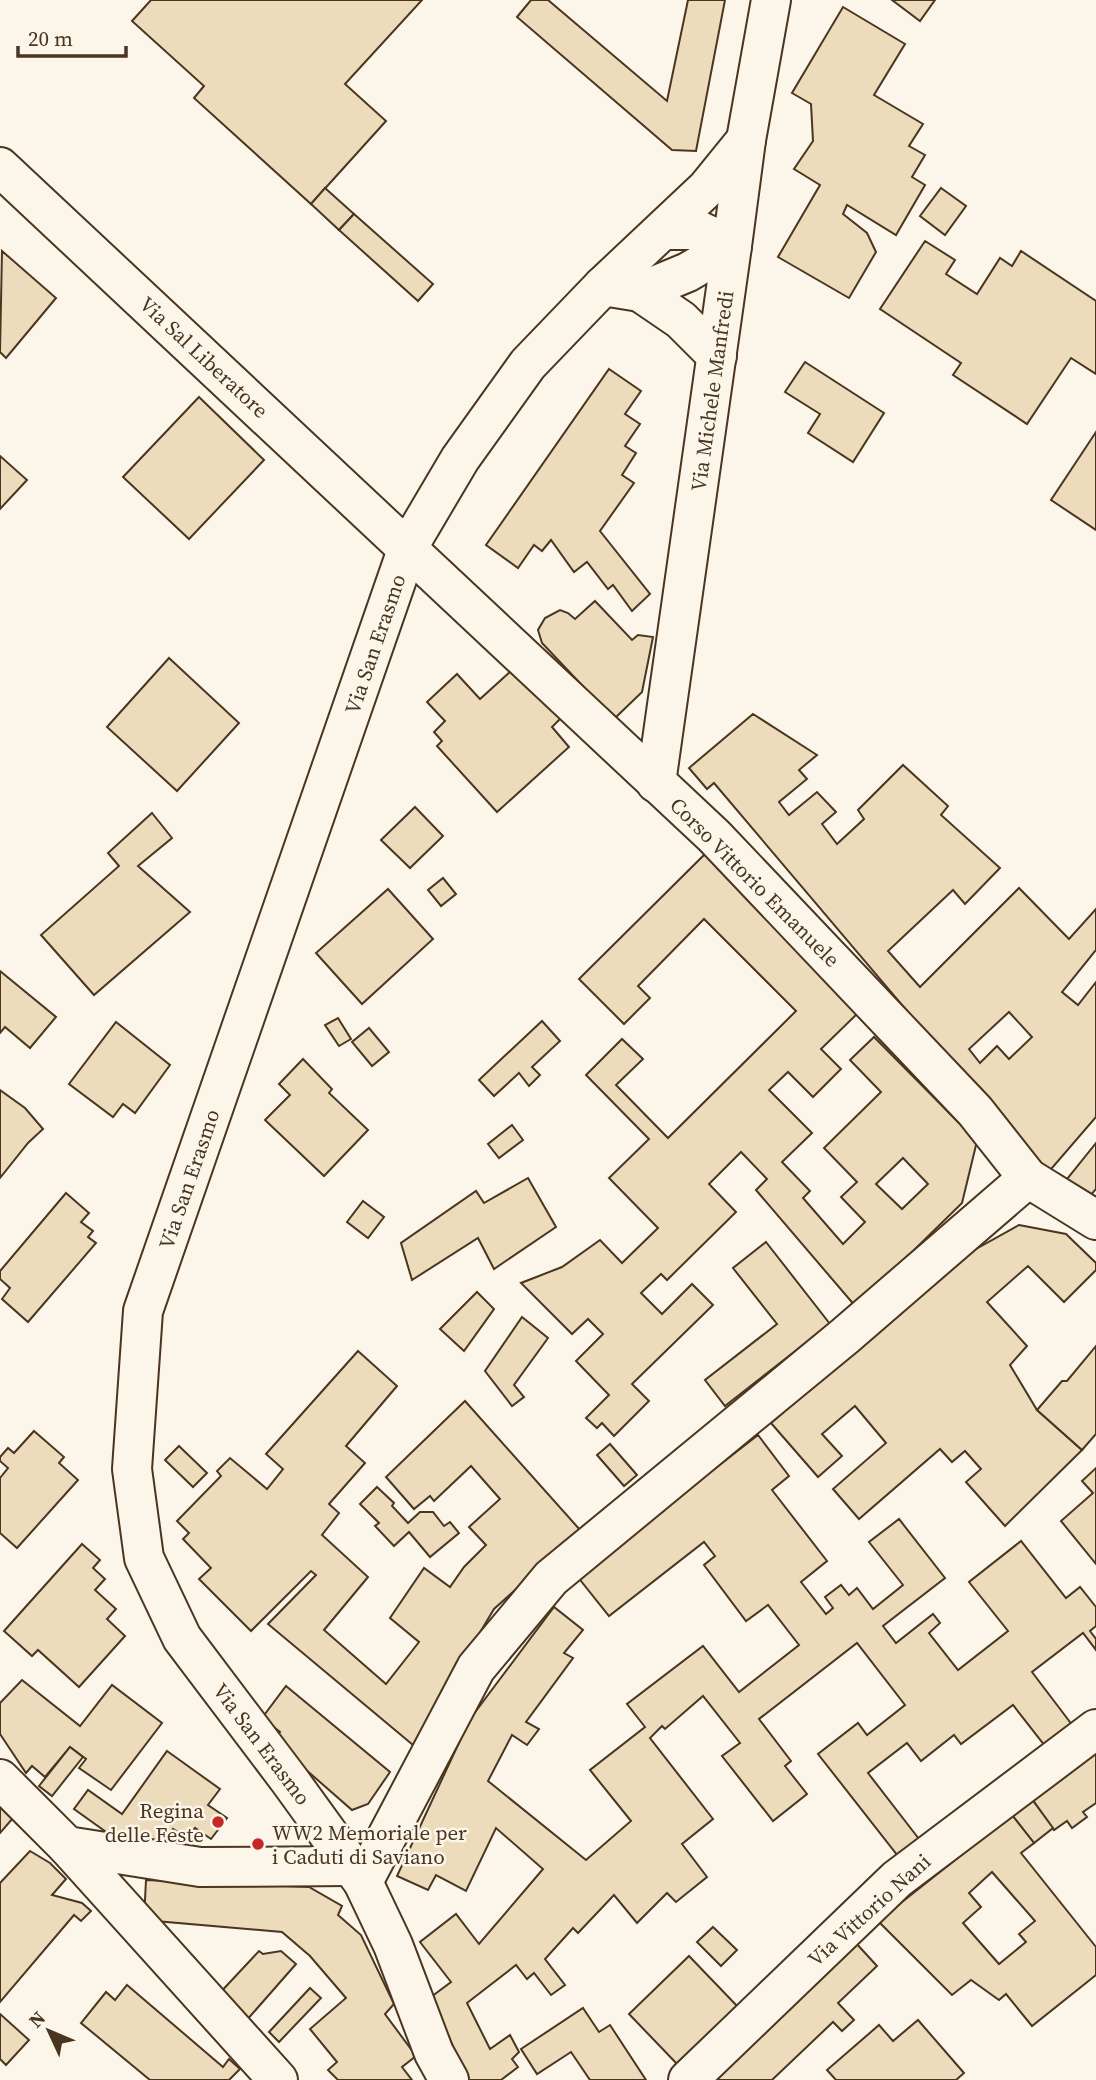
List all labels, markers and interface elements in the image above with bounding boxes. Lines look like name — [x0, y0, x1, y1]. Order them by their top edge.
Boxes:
scale bar — [18, 14, 126, 58]
text: 20 m — [28, 24, 73, 53]
street label: Via Michele Manfredi — [684, 289, 740, 493]
street label: Via Sal Liberatore — [133, 290, 275, 424]
street label: Via San Erasmo — [338, 570, 412, 718]
street label: Corso Vittorio Emanuele — [664, 791, 846, 973]
street label: Via San Erasmo — [152, 1105, 226, 1253]
street label: Via San Erasmo — [207, 1677, 317, 1811]
place label: Regina delle Feste — [105, 1796, 204, 1849]
marker: Regina delle Feste — [210, 1814, 226, 1830]
place label: WW2 Memoriale per i Caduti di Saviano — [272, 1818, 467, 1871]
marker: WW2 Memoriale per i Caduti di Saviano — [250, 1836, 266, 1852]
street label: Via Vittorio Nani — [801, 1847, 937, 1973]
north arrow — [14, 1996, 84, 2066]
text: N — [23, 2005, 51, 2033]

